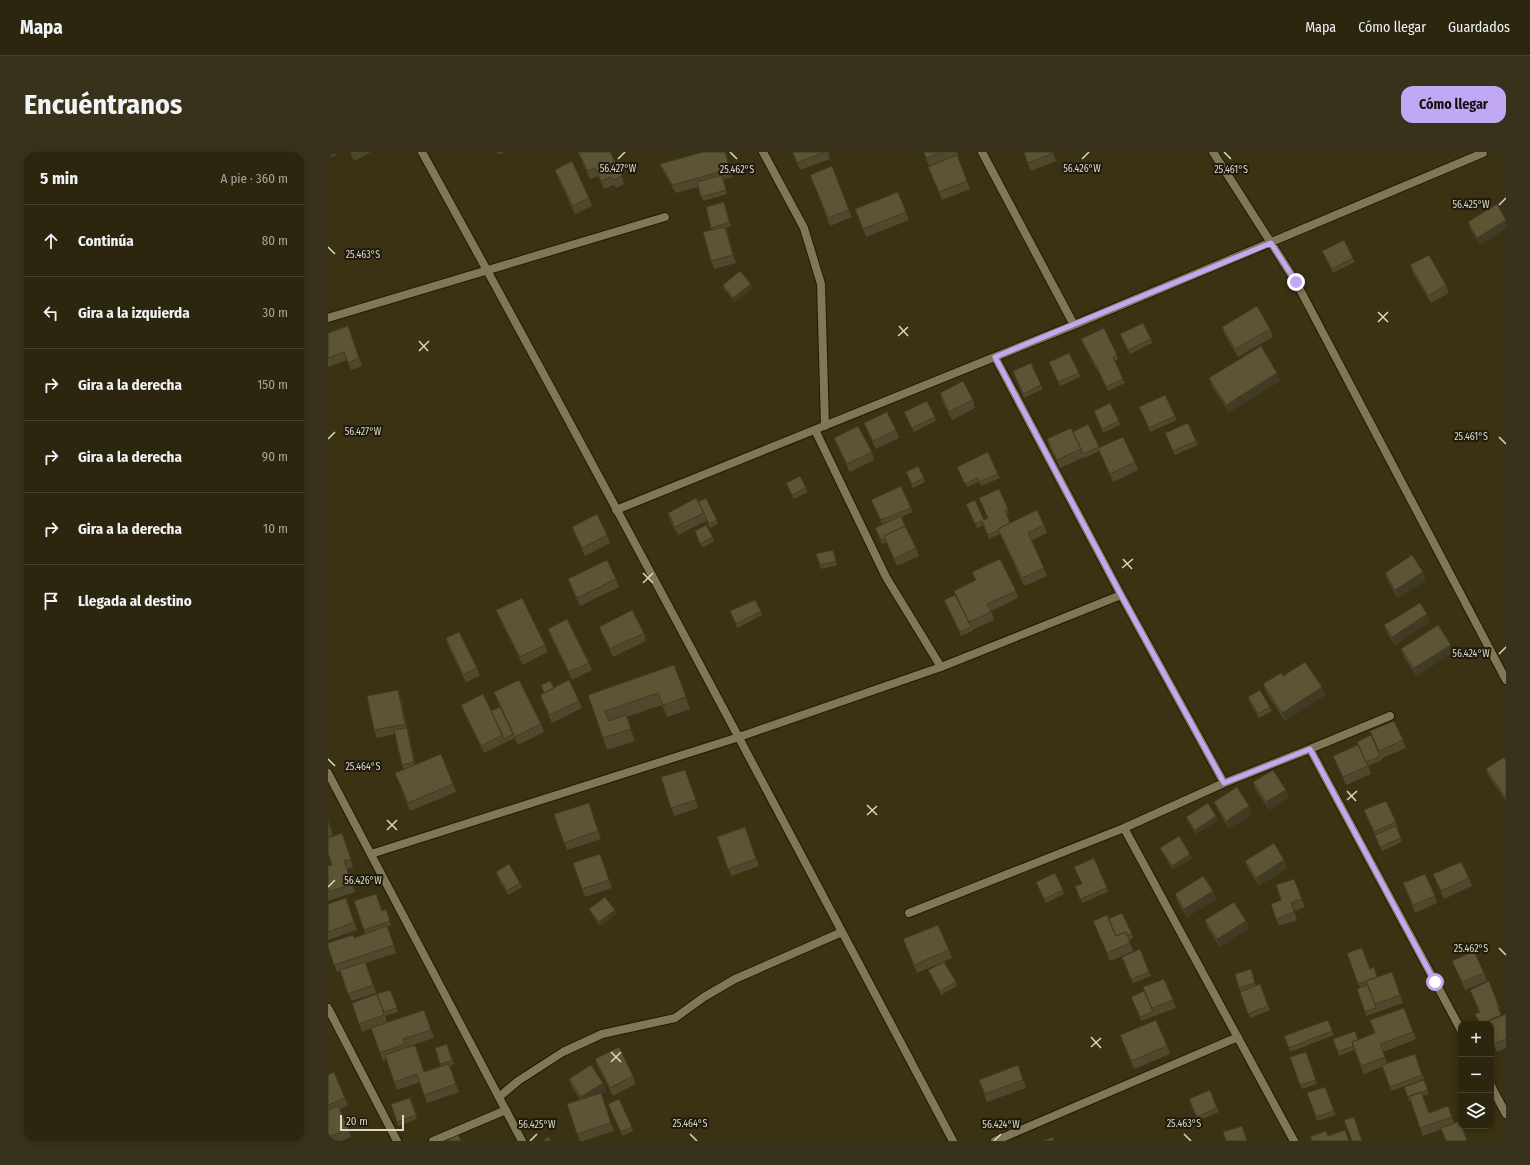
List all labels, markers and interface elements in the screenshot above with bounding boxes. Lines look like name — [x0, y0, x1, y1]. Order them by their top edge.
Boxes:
text: Mapa — [20, 16, 63, 39]
text: Mapa — [1305, 19, 1336, 36]
text: Cómo llegar — [1358, 19, 1426, 36]
text: Guardados — [1448, 19, 1510, 36]
button: Cómo llegar — [1401, 86, 1506, 123]
text: Encuéntranos — [24, 88, 182, 121]
text: 56.427°W — [600, 163, 637, 175]
text: 56.426°W — [1063, 163, 1101, 175]
text: 25.462°S — [720, 164, 754, 176]
text: 25.461°S — [1214, 164, 1248, 176]
text: 5 min — [40, 168, 78, 189]
text: A pie · 360 m — [220, 171, 288, 186]
text: 56.425°W — [1452, 199, 1490, 211]
icon: ahead — [40, 230, 62, 252]
text: Continúa — [78, 232, 134, 250]
text: 80 m — [262, 233, 288, 248]
text: 25.463°S — [346, 249, 380, 261]
route end — [1287, 273, 1305, 291]
icon: left — [40, 302, 62, 324]
text: Gira a la izquierda — [78, 304, 190, 322]
text: 30 m — [262, 305, 288, 320]
icon: right — [40, 374, 62, 396]
text: Gira a la derecha — [78, 376, 182, 394]
text: 150 m — [257, 377, 288, 392]
text: 56.427°W — [345, 426, 382, 438]
text: 25.461°S — [1454, 431, 1488, 443]
icon: right — [40, 446, 62, 468]
text: Gira a la derecha — [78, 448, 182, 466]
text: 90 m — [262, 449, 288, 464]
icon: right — [40, 518, 62, 540]
text: Gira a la derecha — [78, 520, 182, 538]
text: 10 m — [263, 521, 288, 536]
icon: arrive — [40, 590, 62, 612]
text: Llegada al destino — [78, 592, 192, 610]
text: 56.424°W — [1452, 648, 1490, 660]
text: 25.464°S — [345, 761, 381, 773]
text: 56.426°W — [344, 875, 382, 887]
text: 25.462°S — [1454, 943, 1488, 955]
route start — [1426, 973, 1444, 991]
map controls — [1458, 1021, 1494, 1129]
button: + — [1458, 1021, 1494, 1057]
button: − — [1458, 1057, 1494, 1093]
button: layers — [1458, 1093, 1494, 1129]
scale bar — [340, 1113, 404, 1132]
text: 20 m — [346, 1115, 368, 1128]
text: 25.464°S — [672, 1118, 708, 1130]
text: 25.463°S — [1167, 1118, 1201, 1130]
text: 56.425°W — [518, 1119, 556, 1131]
text: 56.424°W — [982, 1119, 1020, 1131]

